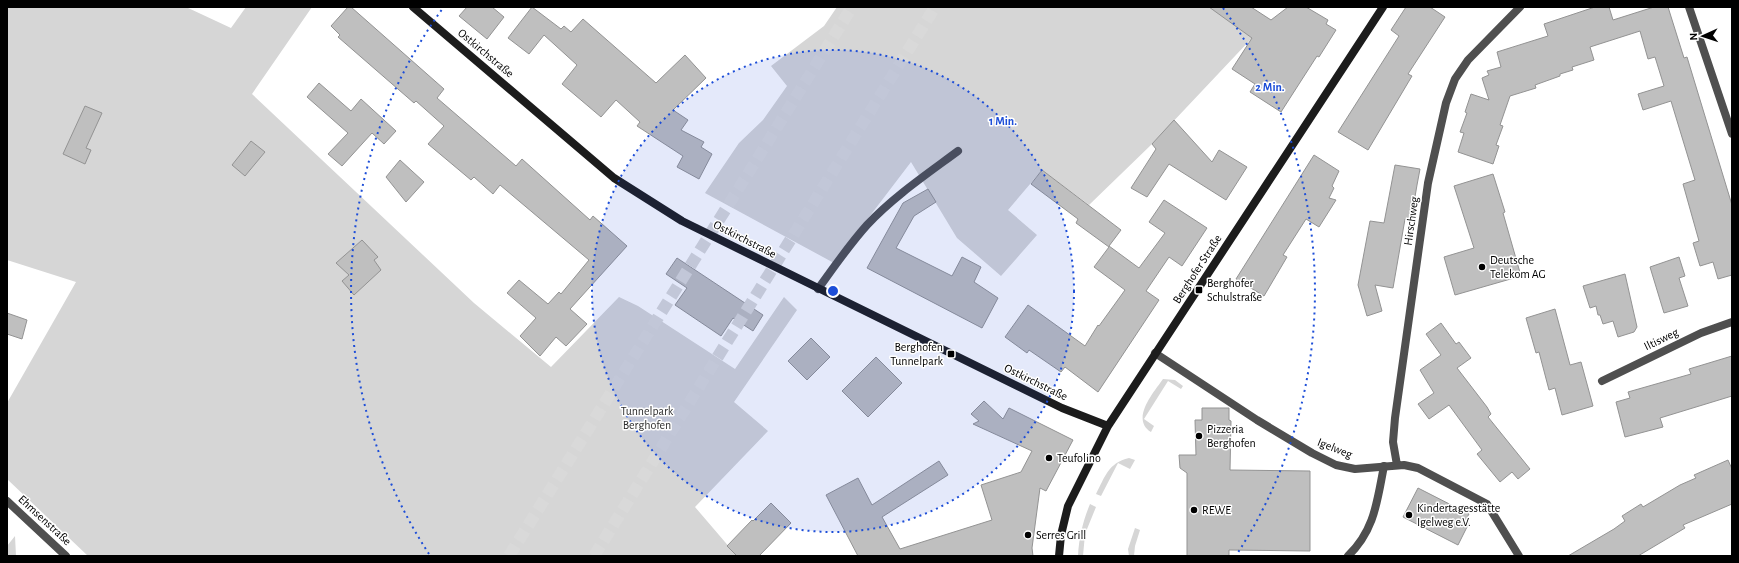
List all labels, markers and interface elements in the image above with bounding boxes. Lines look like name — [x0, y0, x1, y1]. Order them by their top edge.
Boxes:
north arrow — [1683, 16, 1723, 56]
street label: Ostkirchstraße — [456, 26, 516, 80]
text: N — [1688, 32, 1699, 41]
text: 2 Min. — [1255, 81, 1285, 93]
text: 1 Min. — [989, 115, 1017, 127]
street label: Hirschweg — [1402, 196, 1420, 246]
street label: Ostkirchstraße — [712, 218, 778, 260]
street label: Berghofer Straße — [1170, 232, 1224, 306]
place label: Deutsche Telekom AG — [1490, 254, 1546, 280]
marker: Deutsche Telekom AG — [1477, 262, 1487, 272]
place label: Berghofer Schulstraße — [1207, 277, 1262, 303]
centre of rings — [826, 284, 840, 298]
marker: Berghofer Schulstraße — [1194, 285, 1204, 295]
street label: Iltisweg — [1642, 326, 1680, 352]
place label: Berghofen Tunnelpark — [890, 341, 944, 367]
marker: Berghofen Tunnelpark — [946, 349, 956, 359]
street label: Ostkirchstraße — [1002, 362, 1070, 402]
park label: Tunnelpark Berghofen — [621, 405, 674, 431]
place label: Pizzeria Berghofen — [1207, 423, 1256, 449]
marker: Pizzeria Berghofen — [1194, 431, 1204, 441]
street label: Igelweg — [1316, 436, 1354, 460]
place label: Teufolino — [1057, 452, 1101, 464]
marker: Teufolino — [1044, 453, 1054, 463]
street label: Ehmsenstraße — [16, 493, 74, 547]
place label: Kindertagesstätte Igelweg e.V. — [1417, 502, 1500, 528]
place label: REWE — [1202, 504, 1231, 516]
marker: REWE — [1189, 505, 1199, 515]
marker: Kindertagesstätte Igelweg e.V. — [1404, 510, 1414, 520]
place label: Serres Grill — [1036, 529, 1086, 541]
marker: Serres Grill — [1023, 530, 1033, 540]

